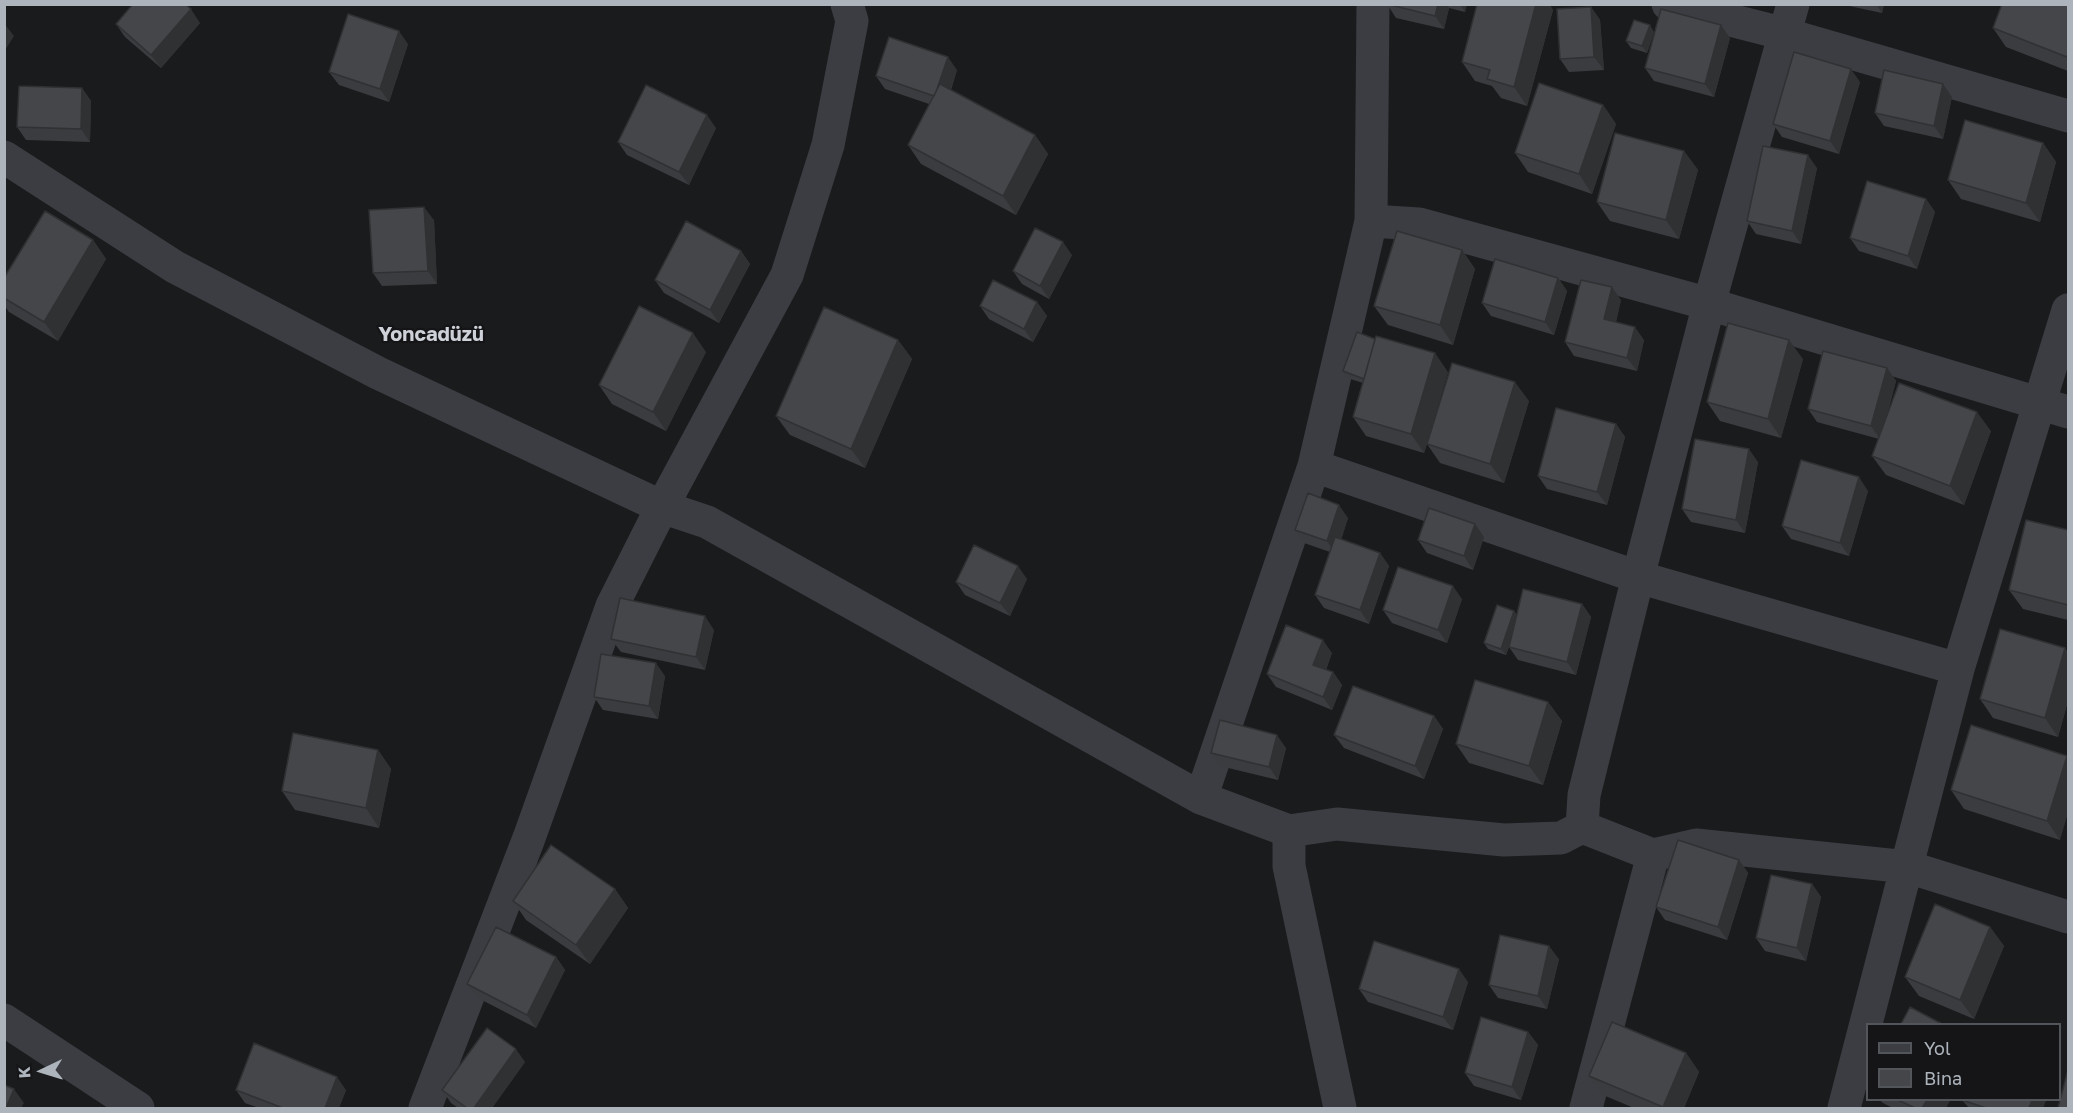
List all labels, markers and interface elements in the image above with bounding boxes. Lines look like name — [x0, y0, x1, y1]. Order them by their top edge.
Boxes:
district label: Yoncadüzü — [378, 323, 484, 347]
legend — [1866, 1023, 2061, 1101]
text: Yol — [1924, 1037, 1951, 1059]
north arrow — [12, 1041, 72, 1101]
text: K — [14, 1066, 34, 1079]
text: Bina — [1924, 1067, 1962, 1089]

